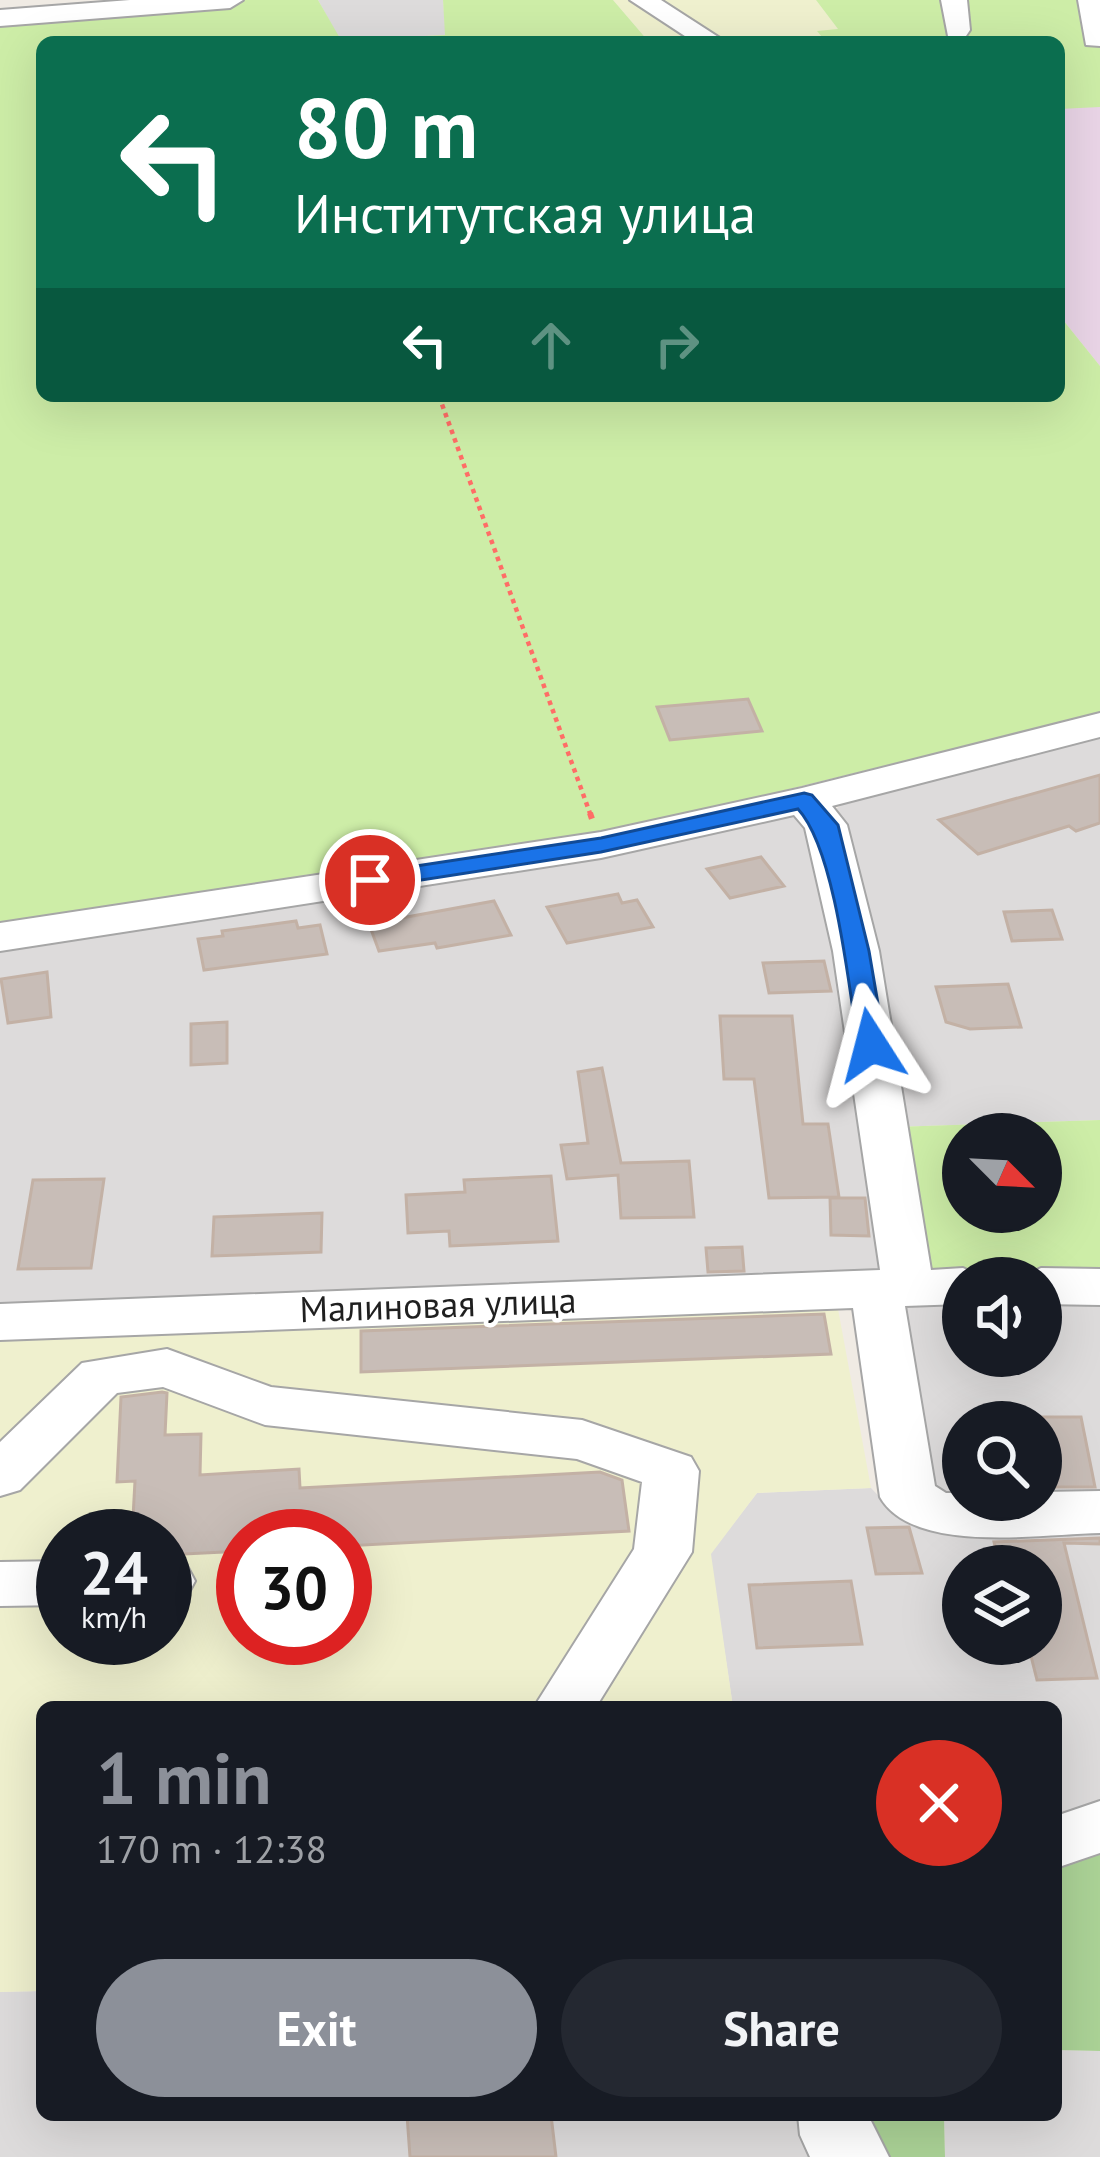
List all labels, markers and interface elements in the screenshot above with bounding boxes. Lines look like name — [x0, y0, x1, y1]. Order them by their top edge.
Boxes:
text: 80 m — [294, 72, 478, 181]
icon: left — [96, 84, 252, 240]
text: Институтская улица — [294, 178, 756, 248]
icon: left — [392, 312, 458, 378]
icon: ahead — [518, 312, 584, 378]
icon: right — [644, 312, 710, 378]
pin — [319, 829, 421, 931]
icon: arrive — [337, 847, 403, 913]
position arrow — [808, 982, 934, 1108]
north arrow — [942, 1113, 1062, 1233]
map controls — [942, 1113, 1062, 1665]
button: sound — [942, 1257, 1062, 1377]
street label: Малиновая улица — [299, 1276, 577, 1332]
button: search — [942, 1401, 1062, 1521]
speed limit sign: 30 — [216, 1509, 372, 1665]
text: 24 — [80, 1533, 148, 1611]
button: layers — [942, 1545, 1062, 1665]
text: km/h — [81, 1597, 147, 1636]
text: 1 min — [96, 1731, 272, 1824]
button: close — [876, 1740, 1002, 1866]
text: 170 m · 12:38 — [96, 1823, 327, 1874]
button: Exit — [96, 1959, 537, 2097]
button: Share — [561, 1959, 1002, 2097]

